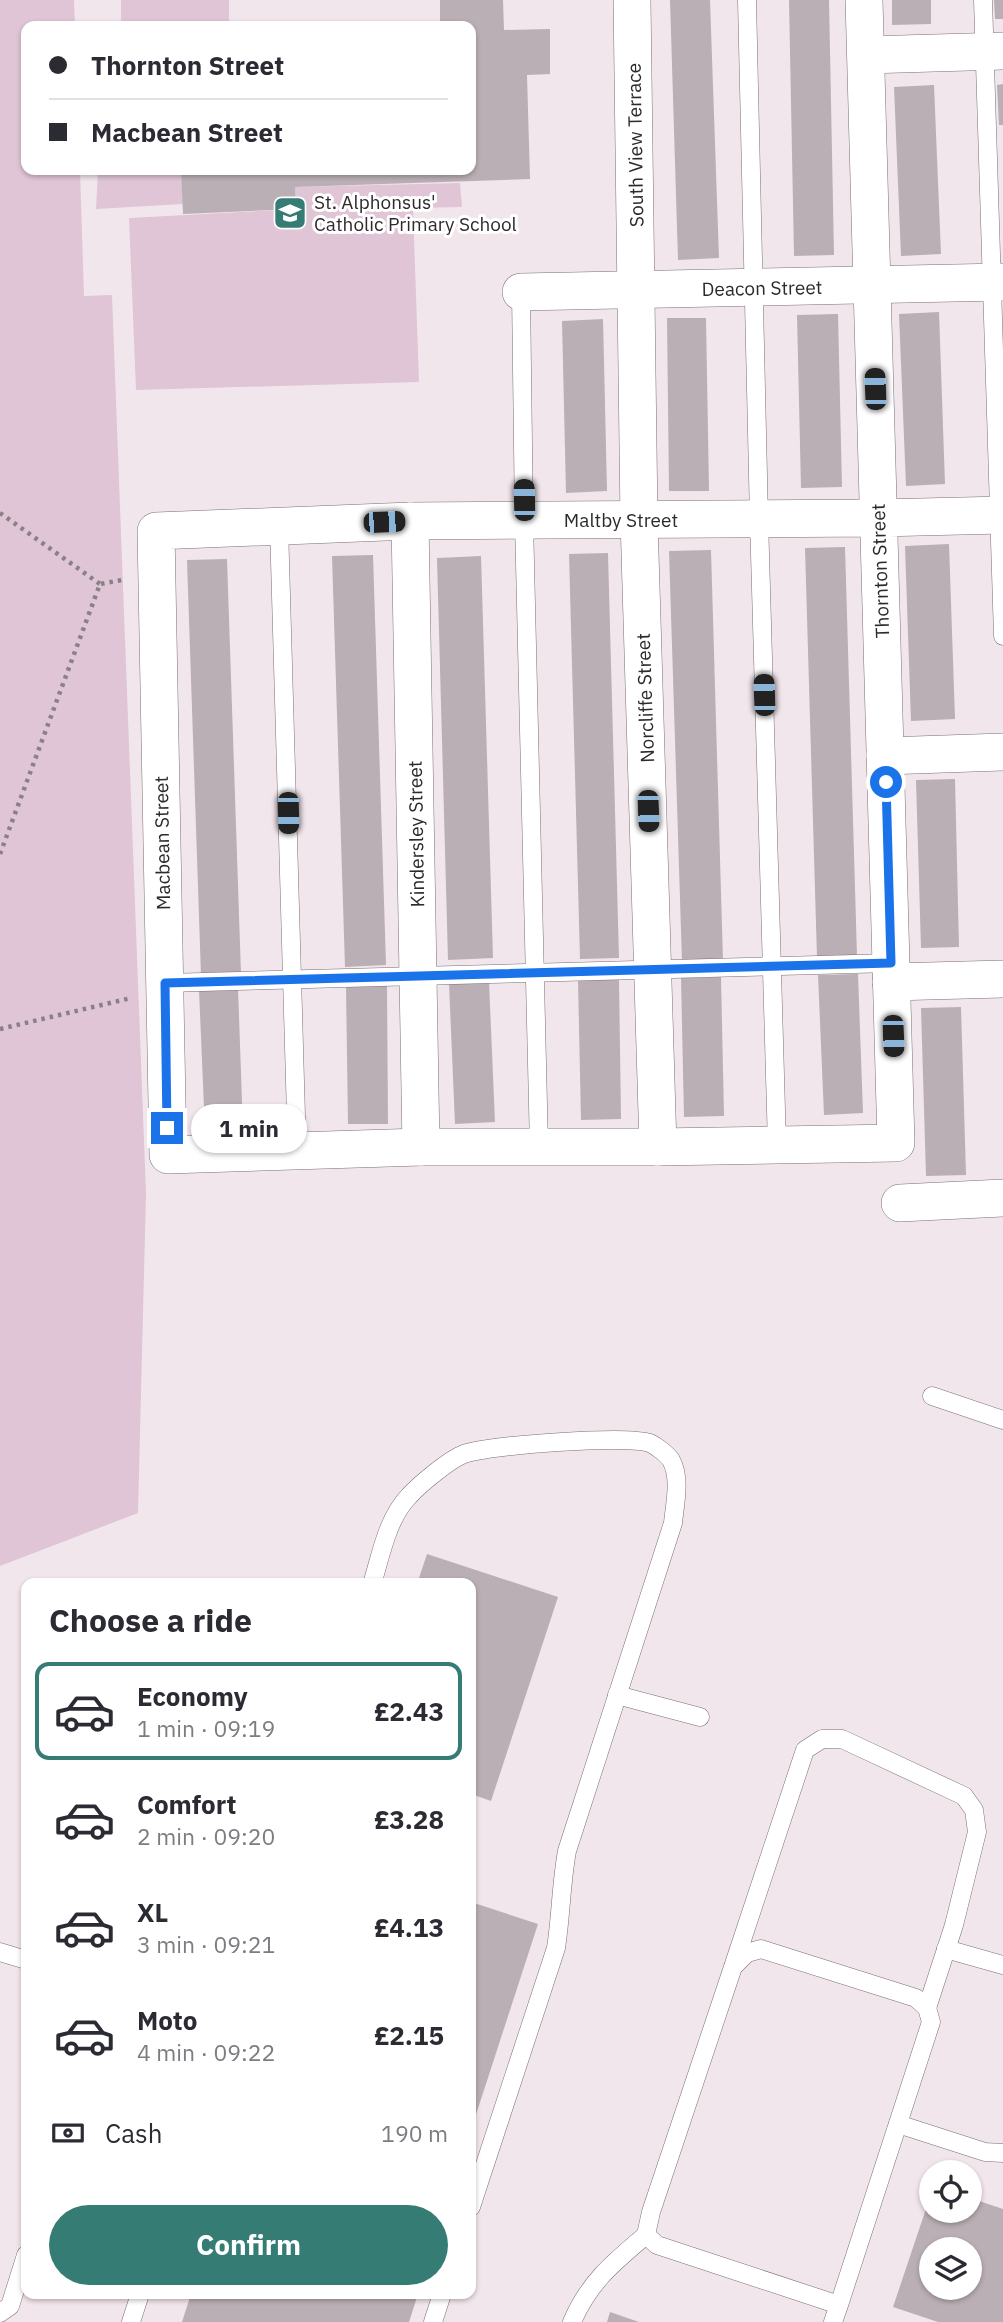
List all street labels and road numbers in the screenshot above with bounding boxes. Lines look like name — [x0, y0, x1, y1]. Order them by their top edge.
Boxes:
street label: South View Terrace — [622, 63, 648, 227]
street label: Deacon Street — [701, 275, 823, 301]
street label: Thornton Street — [866, 503, 894, 639]
street label: Maltby Street — [564, 508, 678, 532]
street label: Norcliffe Street — [631, 633, 659, 763]
street label: Kindersley Street — [403, 760, 429, 908]
street label: Macbean Street — [149, 776, 175, 910]

